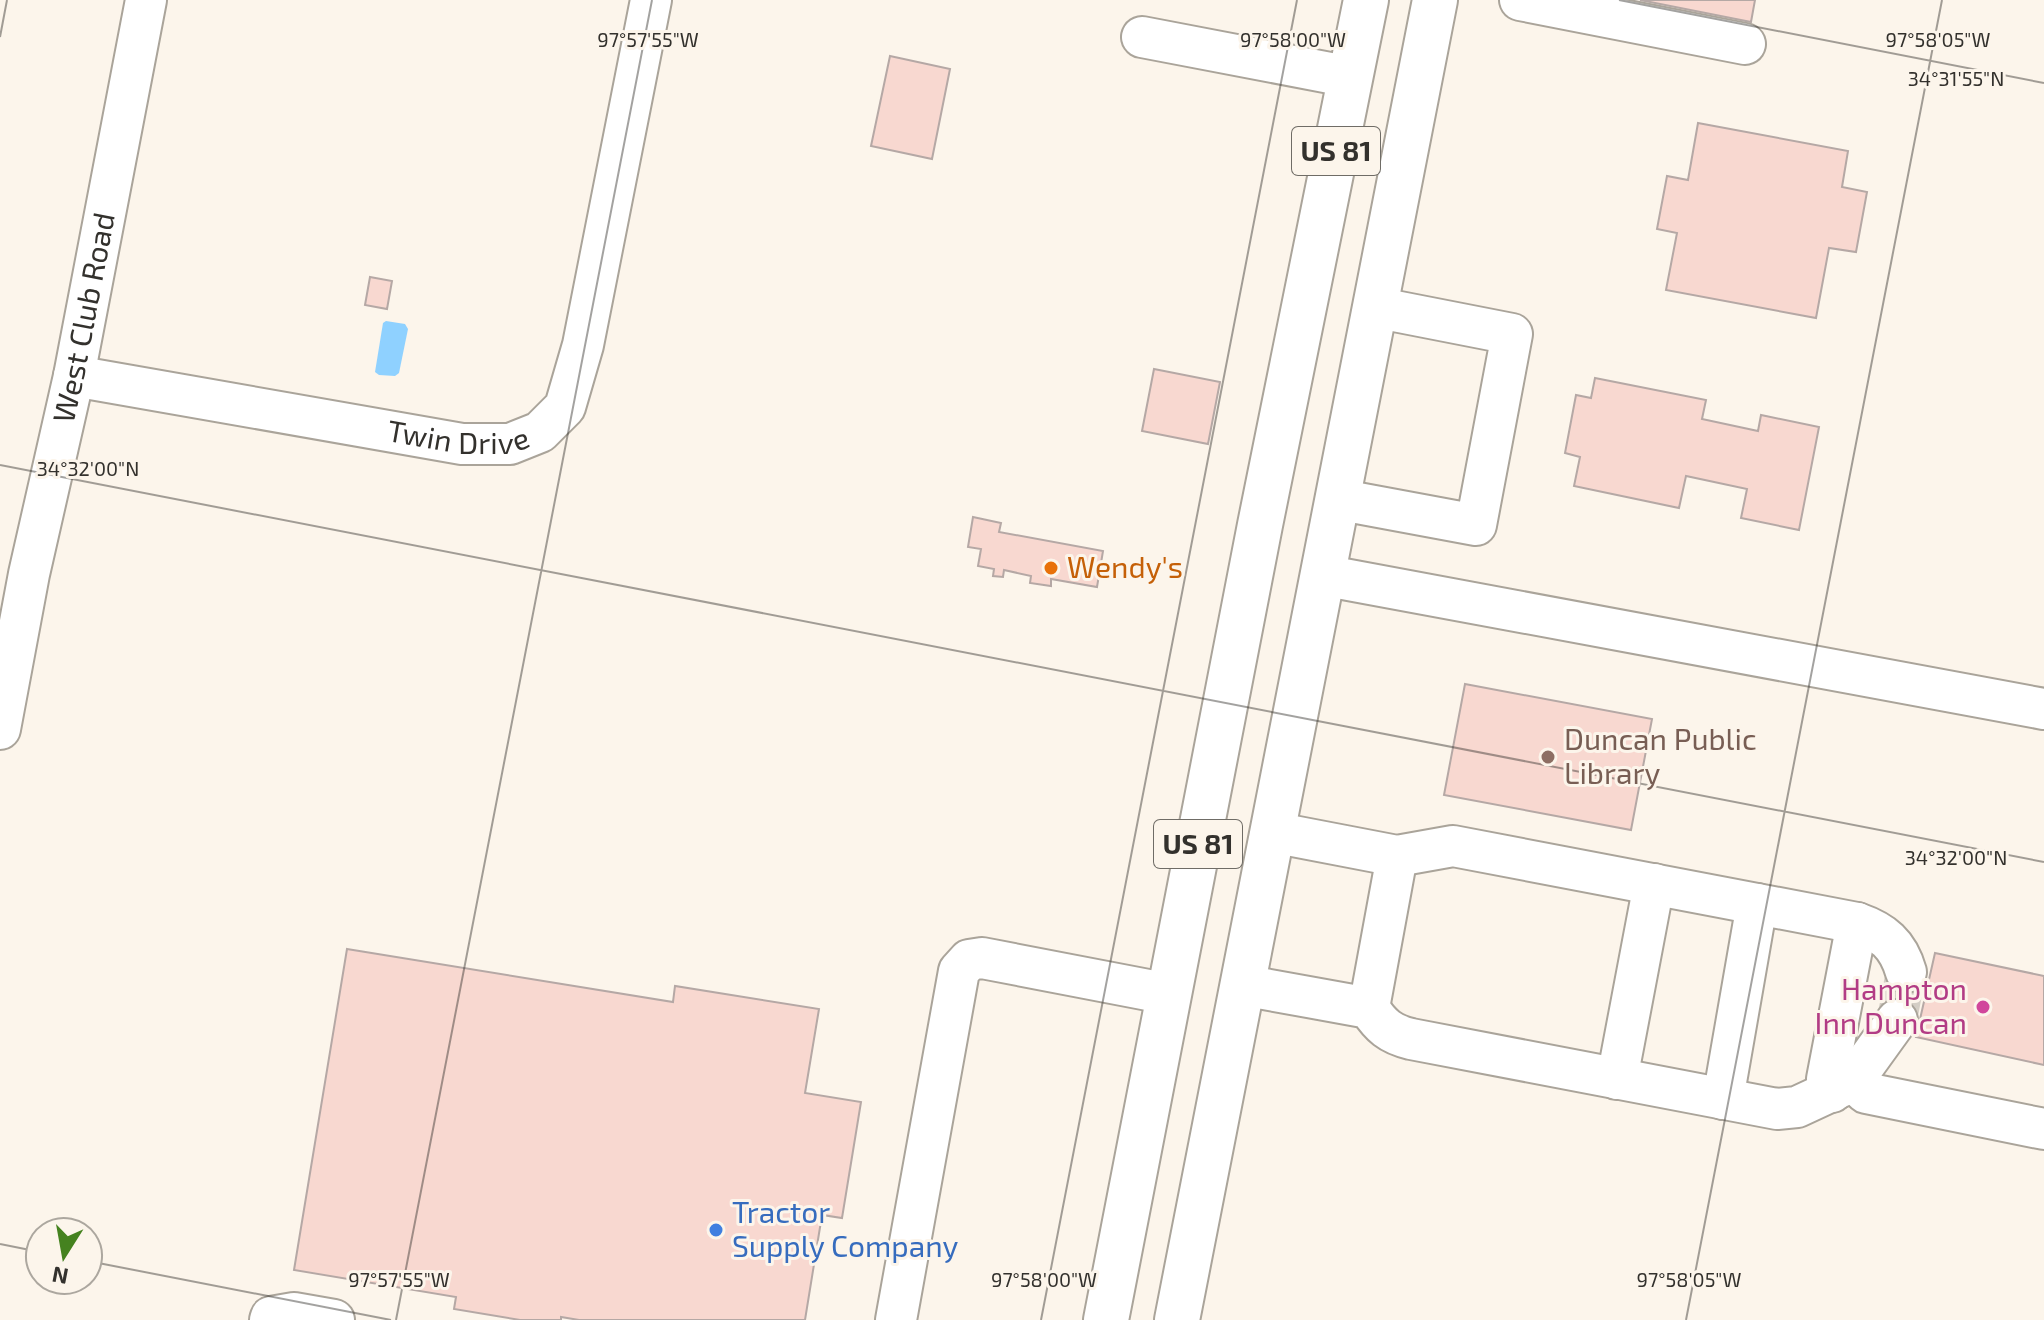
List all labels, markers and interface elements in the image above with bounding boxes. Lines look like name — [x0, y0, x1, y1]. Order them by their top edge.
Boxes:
text: 97°57'55"W — [597, 27, 699, 51]
text: 97°58'00"W — [1240, 27, 1346, 51]
text: 97°58'05"W — [1886, 27, 1990, 51]
text: 34°31'55"N — [1908, 66, 2004, 90]
road number: US 81 — [1292, 127, 1380, 175]
street label: West Club Road — [44, 209, 121, 426]
street label: Twin Drive — [385, 411, 534, 460]
text: 34°32'00"N — [37, 456, 139, 480]
place label: Wendy's — [1067, 548, 1183, 584]
marker: Wendy's — [1042, 559, 1060, 577]
place label: Duncan Public Library — [1564, 720, 1757, 790]
marker: Duncan Public Library — [1539, 748, 1557, 766]
road number: US 81 — [1154, 820, 1242, 868]
text: 34°32'00"N — [1905, 845, 2007, 869]
place label: Hampton Inn Duncan — [1815, 970, 1967, 1040]
marker: Hampton Inn Duncan — [1974, 998, 1992, 1016]
place label: Tractor Supply Company — [732, 1193, 959, 1263]
north arrow — [24, 1216, 104, 1296]
marker: Tractor Supply Company — [707, 1221, 725, 1239]
text: N — [50, 1262, 70, 1291]
text: 97°57'55"W — [348, 1267, 450, 1291]
text: 97°58'00"W — [991, 1267, 1097, 1291]
text: 97°58'05"W — [1637, 1267, 1741, 1291]

